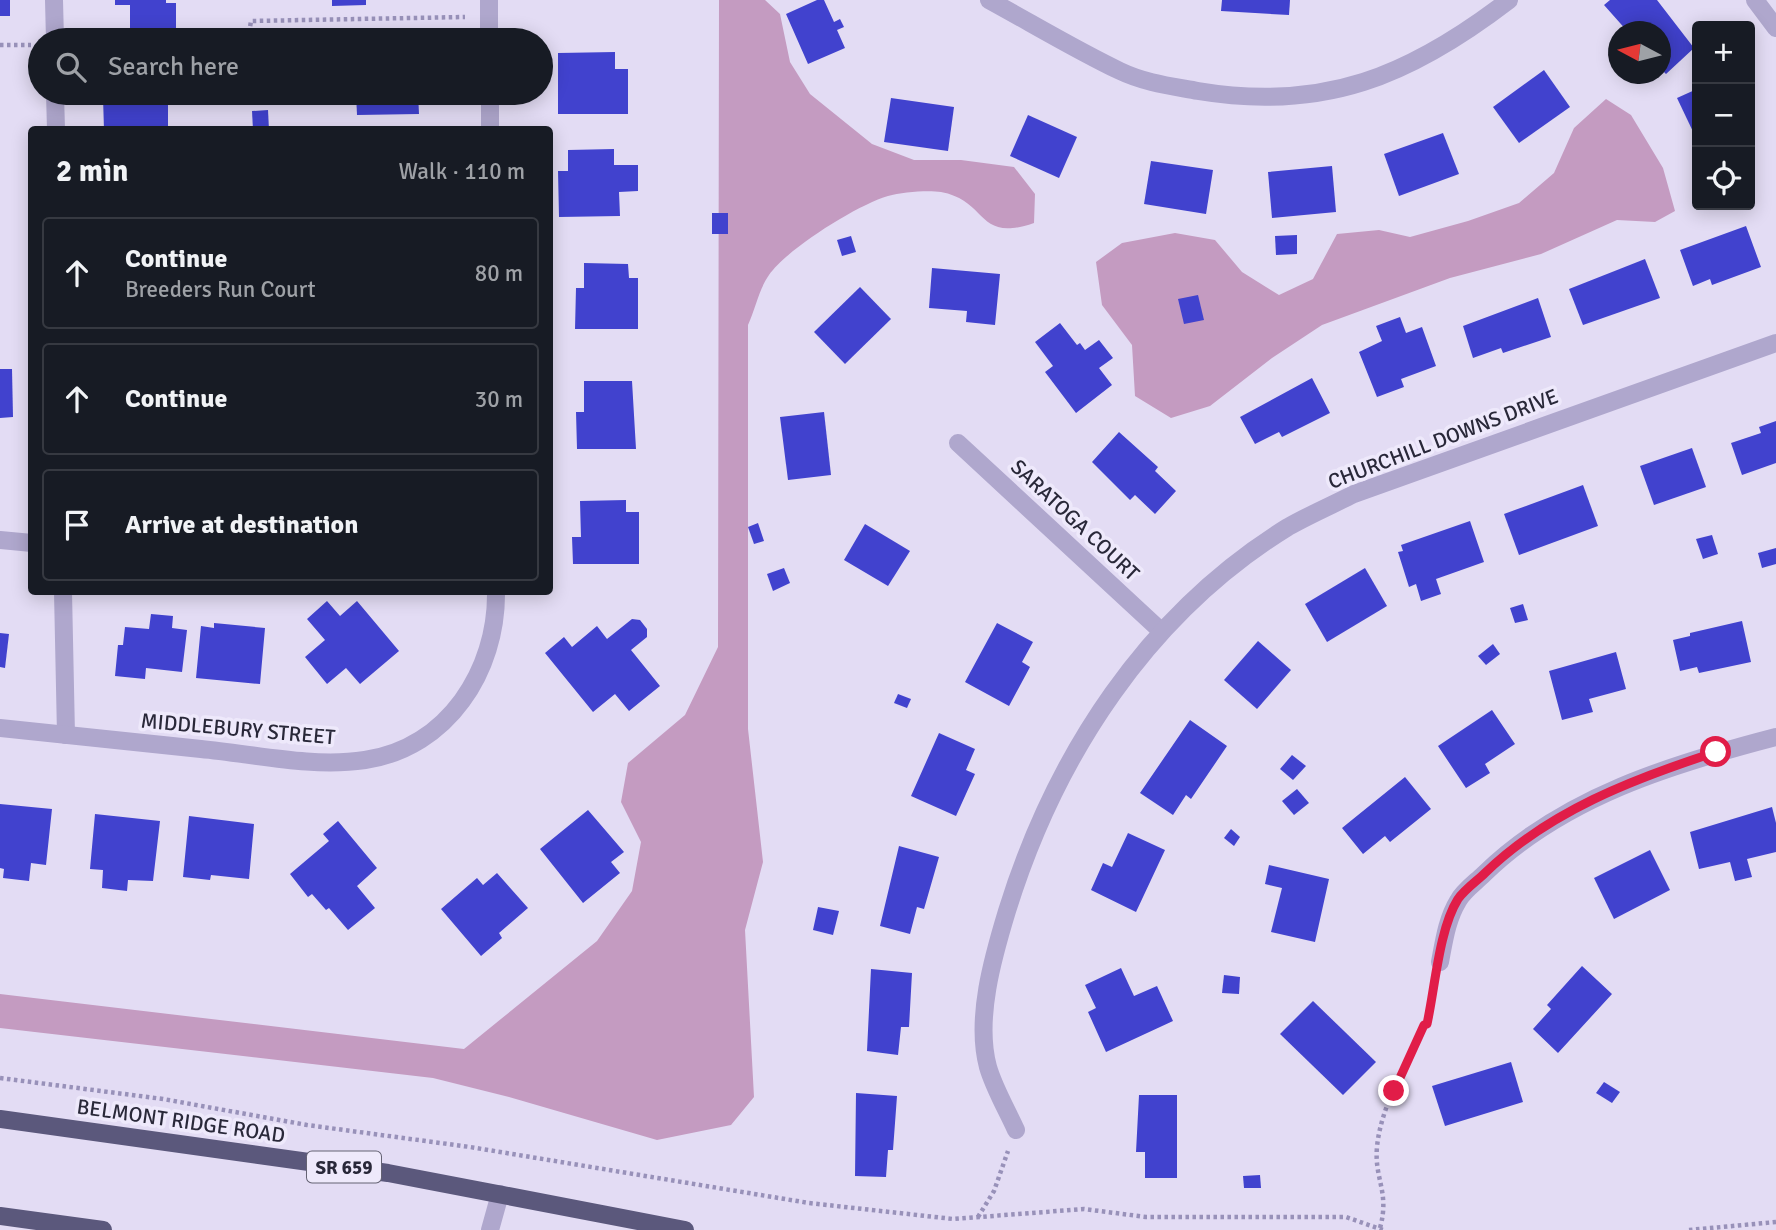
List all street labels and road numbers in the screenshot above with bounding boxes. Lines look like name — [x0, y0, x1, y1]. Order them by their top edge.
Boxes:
street label: CHURCHILL DOWNS DRIVE — [1324, 383, 1562, 495]
street label: SARATOGA COURT — [1005, 454, 1145, 587]
street label: MIDDLEBURY STREET — [140, 708, 337, 751]
street label: BELMONT RIDGE ROAD — [75, 1094, 287, 1148]
road number: SR 659 — [307, 1152, 381, 1182]

